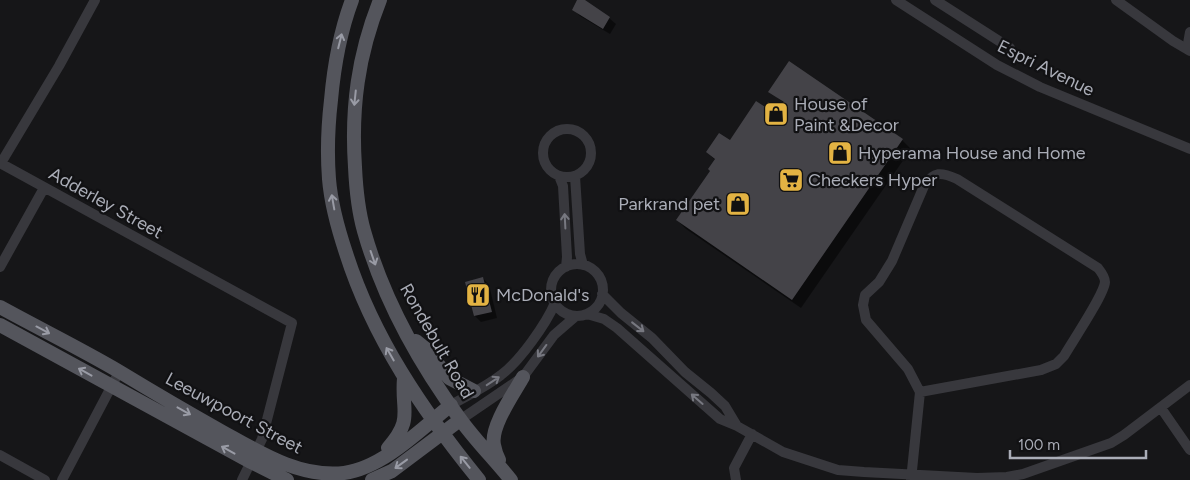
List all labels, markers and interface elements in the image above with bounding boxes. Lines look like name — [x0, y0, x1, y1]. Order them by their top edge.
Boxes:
one-way arrow — [336, 33, 345, 49]
street label: Espri Avenue — [994, 35, 1098, 101]
one-way arrow — [350, 89, 360, 105]
place label: House of Paint &Decor — [794, 93, 899, 136]
shop icon: House of Paint &Decor — [763, 101, 789, 127]
shop icon: Hyperama House and Home — [827, 140, 853, 166]
place label: Hyperama House and Home — [858, 142, 1086, 164]
street label: Adderley Street — [45, 163, 167, 243]
supermarket icon: Checkers Hyper — [778, 167, 804, 193]
place label: Checkers Hyper — [808, 169, 937, 191]
shop icon: Parkrand pet — [725, 191, 751, 217]
place label: Parkrand pet — [618, 193, 720, 215]
one-way arrow — [328, 195, 338, 211]
one-way arrow — [561, 213, 570, 229]
one-way arrow — [369, 250, 378, 265]
street label: Rondebult Road — [395, 279, 479, 403]
restaurant icon: McDonald's — [465, 282, 491, 308]
place label: McDonald's — [496, 284, 590, 306]
one-way arrow — [631, 321, 644, 332]
one-way arrow — [35, 326, 50, 336]
one-way arrow — [537, 344, 547, 358]
one-way arrow — [384, 347, 394, 361]
one-way arrow — [78, 367, 93, 377]
street label: Leeuwpoort Street — [162, 368, 307, 459]
one-way arrow — [486, 375, 500, 386]
one-way arrow — [690, 393, 703, 405]
one-way arrow — [177, 406, 191, 416]
scale bar — [1010, 428, 1146, 460]
text: 100 m — [1018, 436, 1060, 454]
one-way arrow — [221, 444, 236, 454]
one-way arrow — [459, 456, 470, 469]
one-way arrow — [394, 459, 408, 469]

